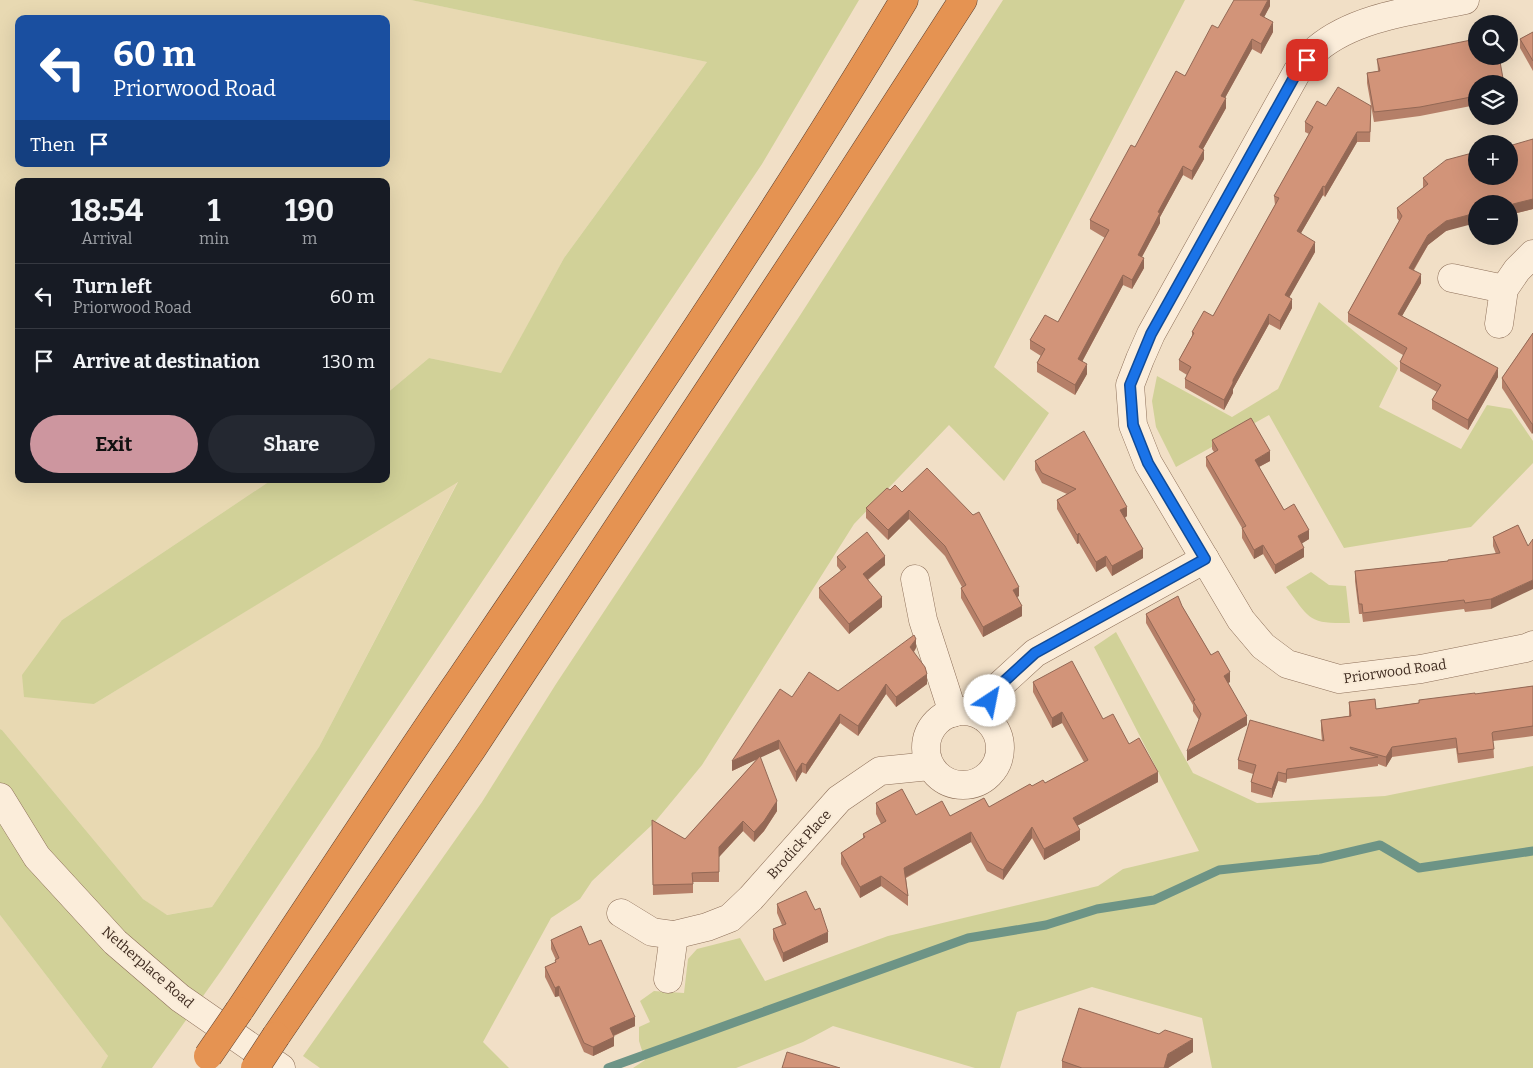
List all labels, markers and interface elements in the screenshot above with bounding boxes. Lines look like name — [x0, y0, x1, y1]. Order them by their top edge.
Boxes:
map controls — [1468, 15, 1518, 245]
button: search — [1468, 15, 1518, 65]
text: 60 m — [113, 33, 196, 75]
icon: left — [30, 35, 95, 100]
pin — [1286, 39, 1328, 81]
icon: arrive — [1293, 46, 1321, 74]
text: Priorwood Road — [113, 75, 276, 102]
button: layers — [1468, 75, 1518, 125]
icon: arrive — [85, 130, 113, 158]
text: Then — [30, 133, 75, 156]
button: + — [1468, 135, 1518, 185]
text: 18:54 — [71, 193, 143, 229]
text: 1 — [207, 193, 220, 229]
text: 190 — [285, 193, 334, 229]
button: − — [1468, 195, 1518, 245]
text: Arrival — [82, 229, 132, 248]
text: min — [199, 229, 229, 248]
text: m — [302, 229, 317, 248]
text: Turn left — [73, 275, 152, 298]
icon: left — [30, 282, 58, 310]
text: 60 m — [330, 285, 375, 308]
text: Priorwood Road — [73, 298, 192, 317]
icon: arrive — [30, 347, 58, 375]
text: Arrive at destination — [73, 350, 260, 373]
text: 130 m — [322, 350, 375, 373]
button: Exit — [30, 415, 198, 473]
button: Share — [208, 415, 375, 473]
street label: Priorwood Road — [1343, 656, 1448, 687]
position arrow — [963, 674, 1015, 726]
street label: Brodick Place — [764, 806, 835, 882]
street label: Netherplace Road — [98, 923, 197, 1012]

